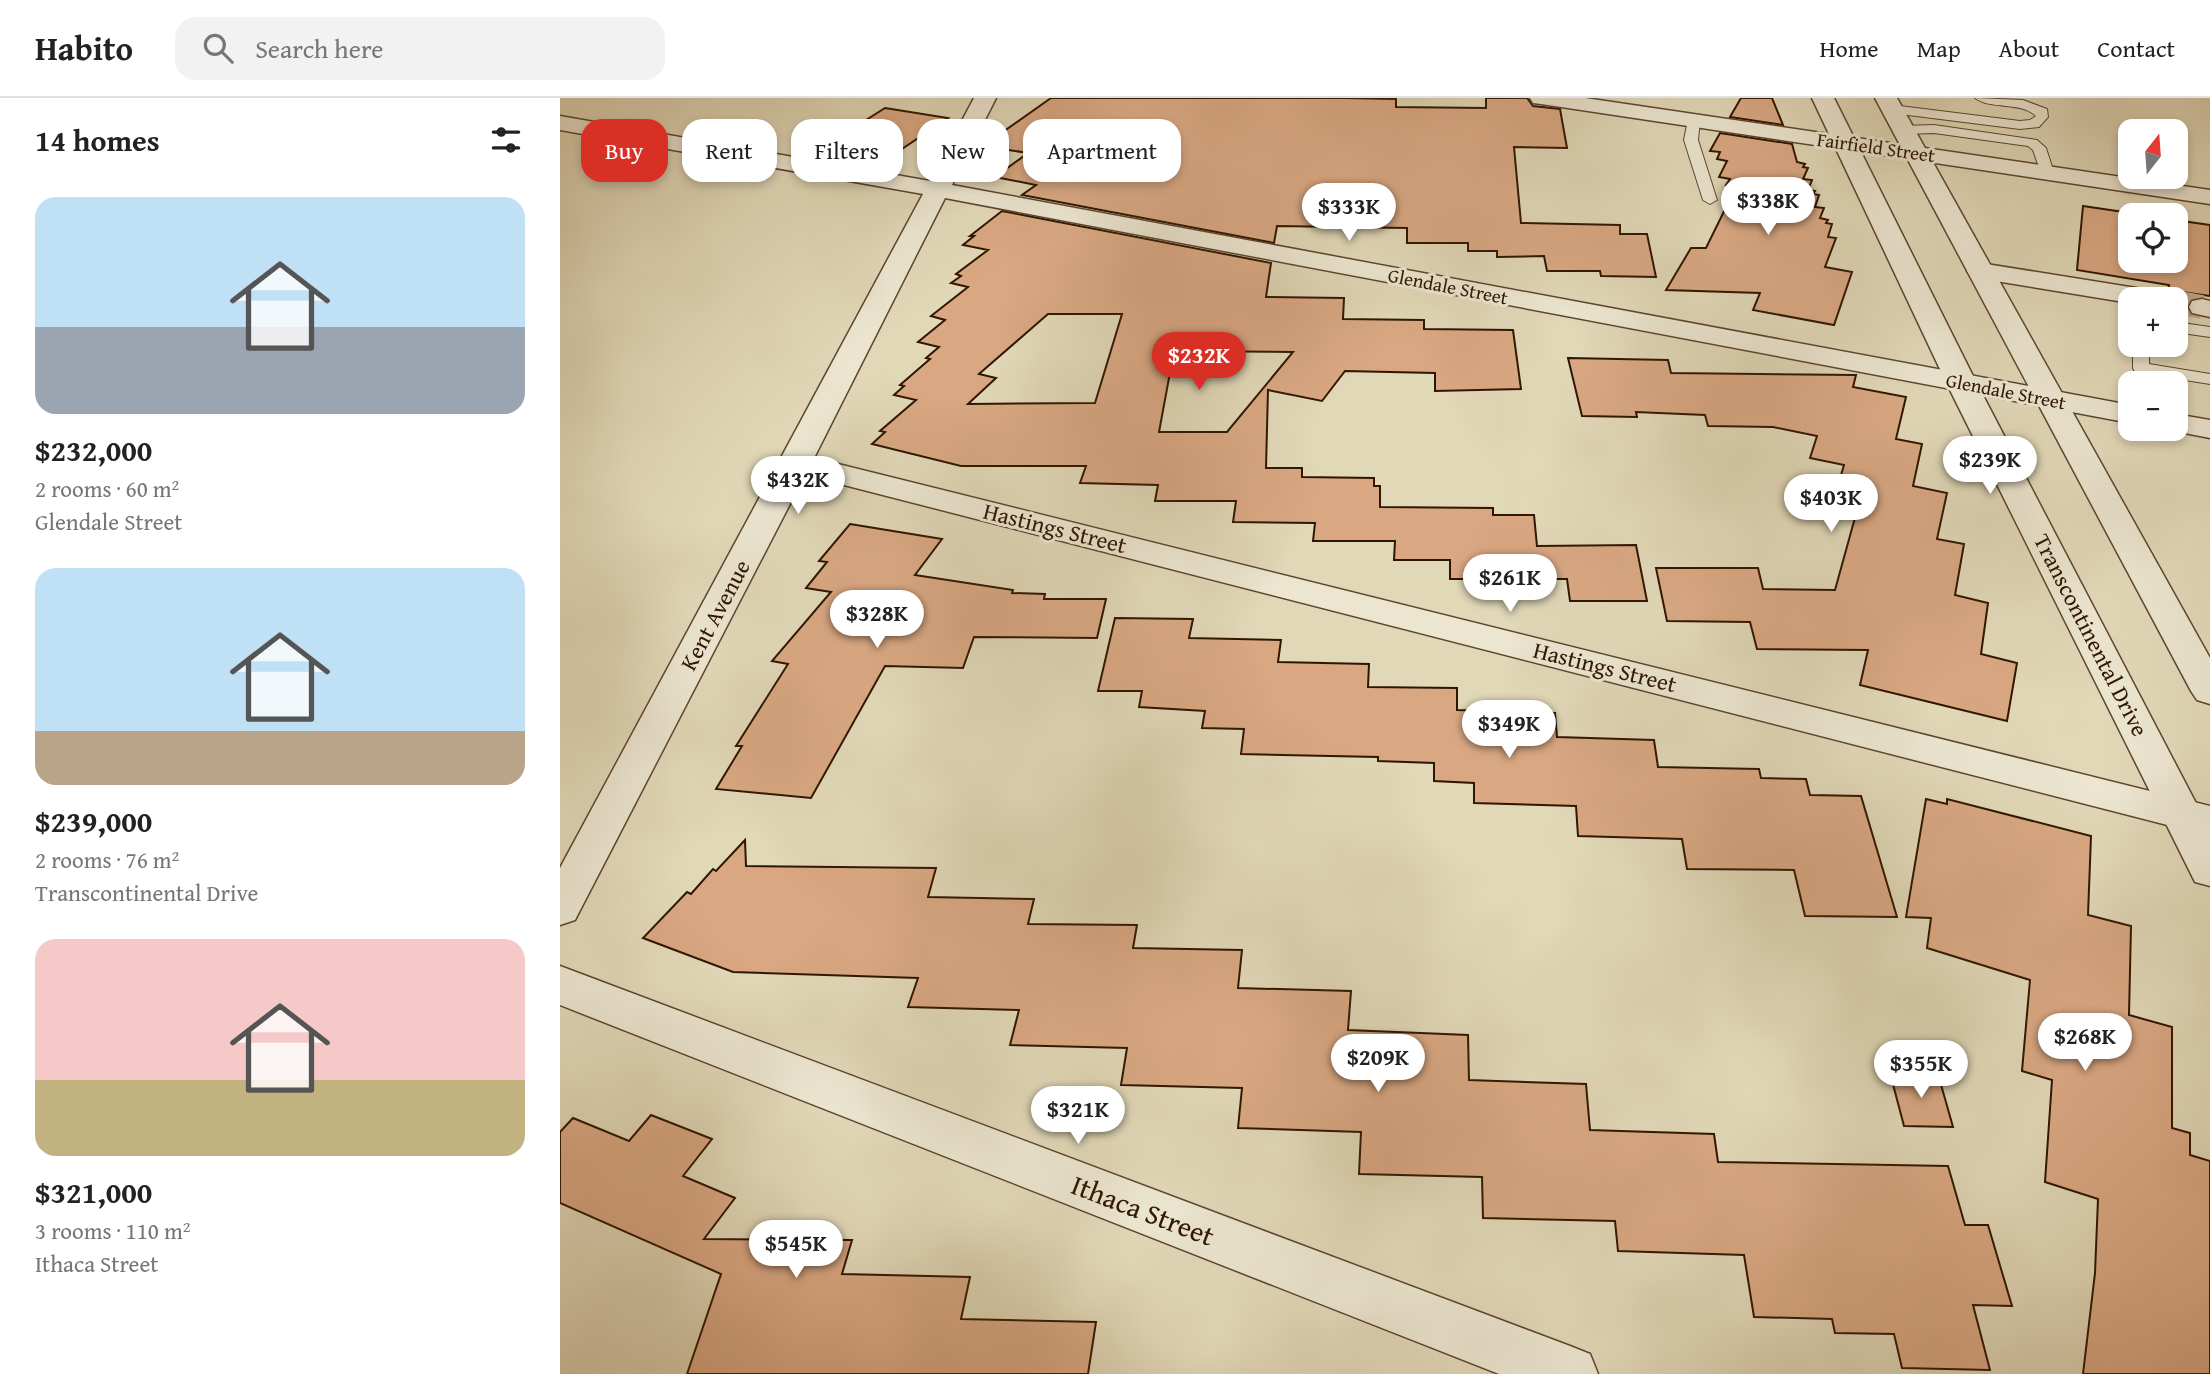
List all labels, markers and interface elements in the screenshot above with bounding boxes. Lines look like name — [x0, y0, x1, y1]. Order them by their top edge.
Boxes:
search box — [175, 17, 665, 80]
text: Habito — [35, 24, 133, 72]
icon: search — [199, 29, 237, 67]
text: Search here — [255, 29, 383, 68]
text: Home — [1820, 31, 1879, 66]
text: Map — [1917, 31, 1961, 66]
text: About — [1999, 31, 2059, 66]
text: Contact — [2097, 31, 2175, 66]
text: 14 homes — [35, 118, 160, 162]
chip: Buy — [581, 119, 668, 182]
chip: Rent — [682, 119, 777, 182]
chip: Filters — [791, 119, 903, 182]
chip: New — [917, 119, 1009, 182]
chip: Apartment — [1023, 119, 1181, 182]
north arrow — [2118, 119, 2188, 189]
map controls — [2118, 119, 2188, 441]
icon: filters — [487, 121, 525, 159]
street label: Fairfield Street — [1815, 125, 1937, 169]
pin: $338K — [1719, 178, 1817, 237]
text: $338K — [1737, 183, 1799, 216]
pin: $333K — [1300, 184, 1398, 243]
text: $333K — [1318, 189, 1380, 222]
button: locate — [2118, 203, 2188, 273]
icon: home — [217, 243, 343, 369]
street label: Glendale Street — [1386, 261, 1511, 311]
button: + — [2118, 287, 2188, 357]
pin: $232K — [1150, 332, 1248, 392]
text: $232K — [1168, 338, 1230, 371]
street label: Glendale Street — [1944, 366, 2069, 416]
button: − — [2118, 371, 2188, 441]
text: $232,000 — [35, 428, 152, 472]
pin: $239K — [1941, 436, 2039, 496]
text: $239K — [1959, 442, 2021, 475]
pin: $432K — [749, 456, 847, 516]
text: $432K — [767, 462, 829, 495]
text: 2 rooms · 60 m² — [35, 472, 179, 505]
pin: $403K — [1782, 474, 1880, 534]
text: $403K — [1800, 480, 1862, 513]
street label: Hastings Street — [980, 494, 1130, 561]
text: Glendale Street — [35, 505, 182, 538]
street label: Transcontinental Drive — [2026, 528, 2157, 742]
street label: Kent Avenue — [672, 554, 758, 676]
pin: $261K — [1461, 554, 1559, 614]
text: $261K — [1479, 560, 1541, 593]
pin: $328K — [828, 590, 926, 650]
text: $328K — [846, 596, 908, 629]
icon: home — [217, 614, 343, 740]
street label: Hastings Street — [1530, 633, 1680, 700]
pin: $349K — [1460, 700, 1558, 760]
text: $349K — [1478, 706, 1540, 739]
text: $239,000 — [35, 799, 152, 843]
text: 2 rooms · 76 m² — [35, 843, 179, 876]
text: Transcontinental Drive — [35, 876, 258, 909]
icon: home — [217, 985, 343, 1111]
pin: $268K — [2036, 1014, 2134, 1073]
text: $268K — [2054, 1019, 2116, 1052]
pin: $209K — [1329, 1034, 1427, 1094]
text: $209K — [1347, 1040, 1409, 1073]
pin: $355K — [1872, 1040, 1970, 1100]
text: $355K — [1890, 1046, 1952, 1079]
pin: $321K — [1029, 1086, 1127, 1146]
text: $321K — [1047, 1092, 1109, 1125]
street label: Ithaca Street — [1066, 1163, 1221, 1256]
text: $321,000 — [35, 1170, 152, 1214]
text: 3 rooms · 110 m² — [35, 1214, 190, 1247]
pin: $545K — [747, 1220, 845, 1280]
text: $545K — [765, 1226, 827, 1259]
text: Ithaca Street — [35, 1247, 158, 1280]

